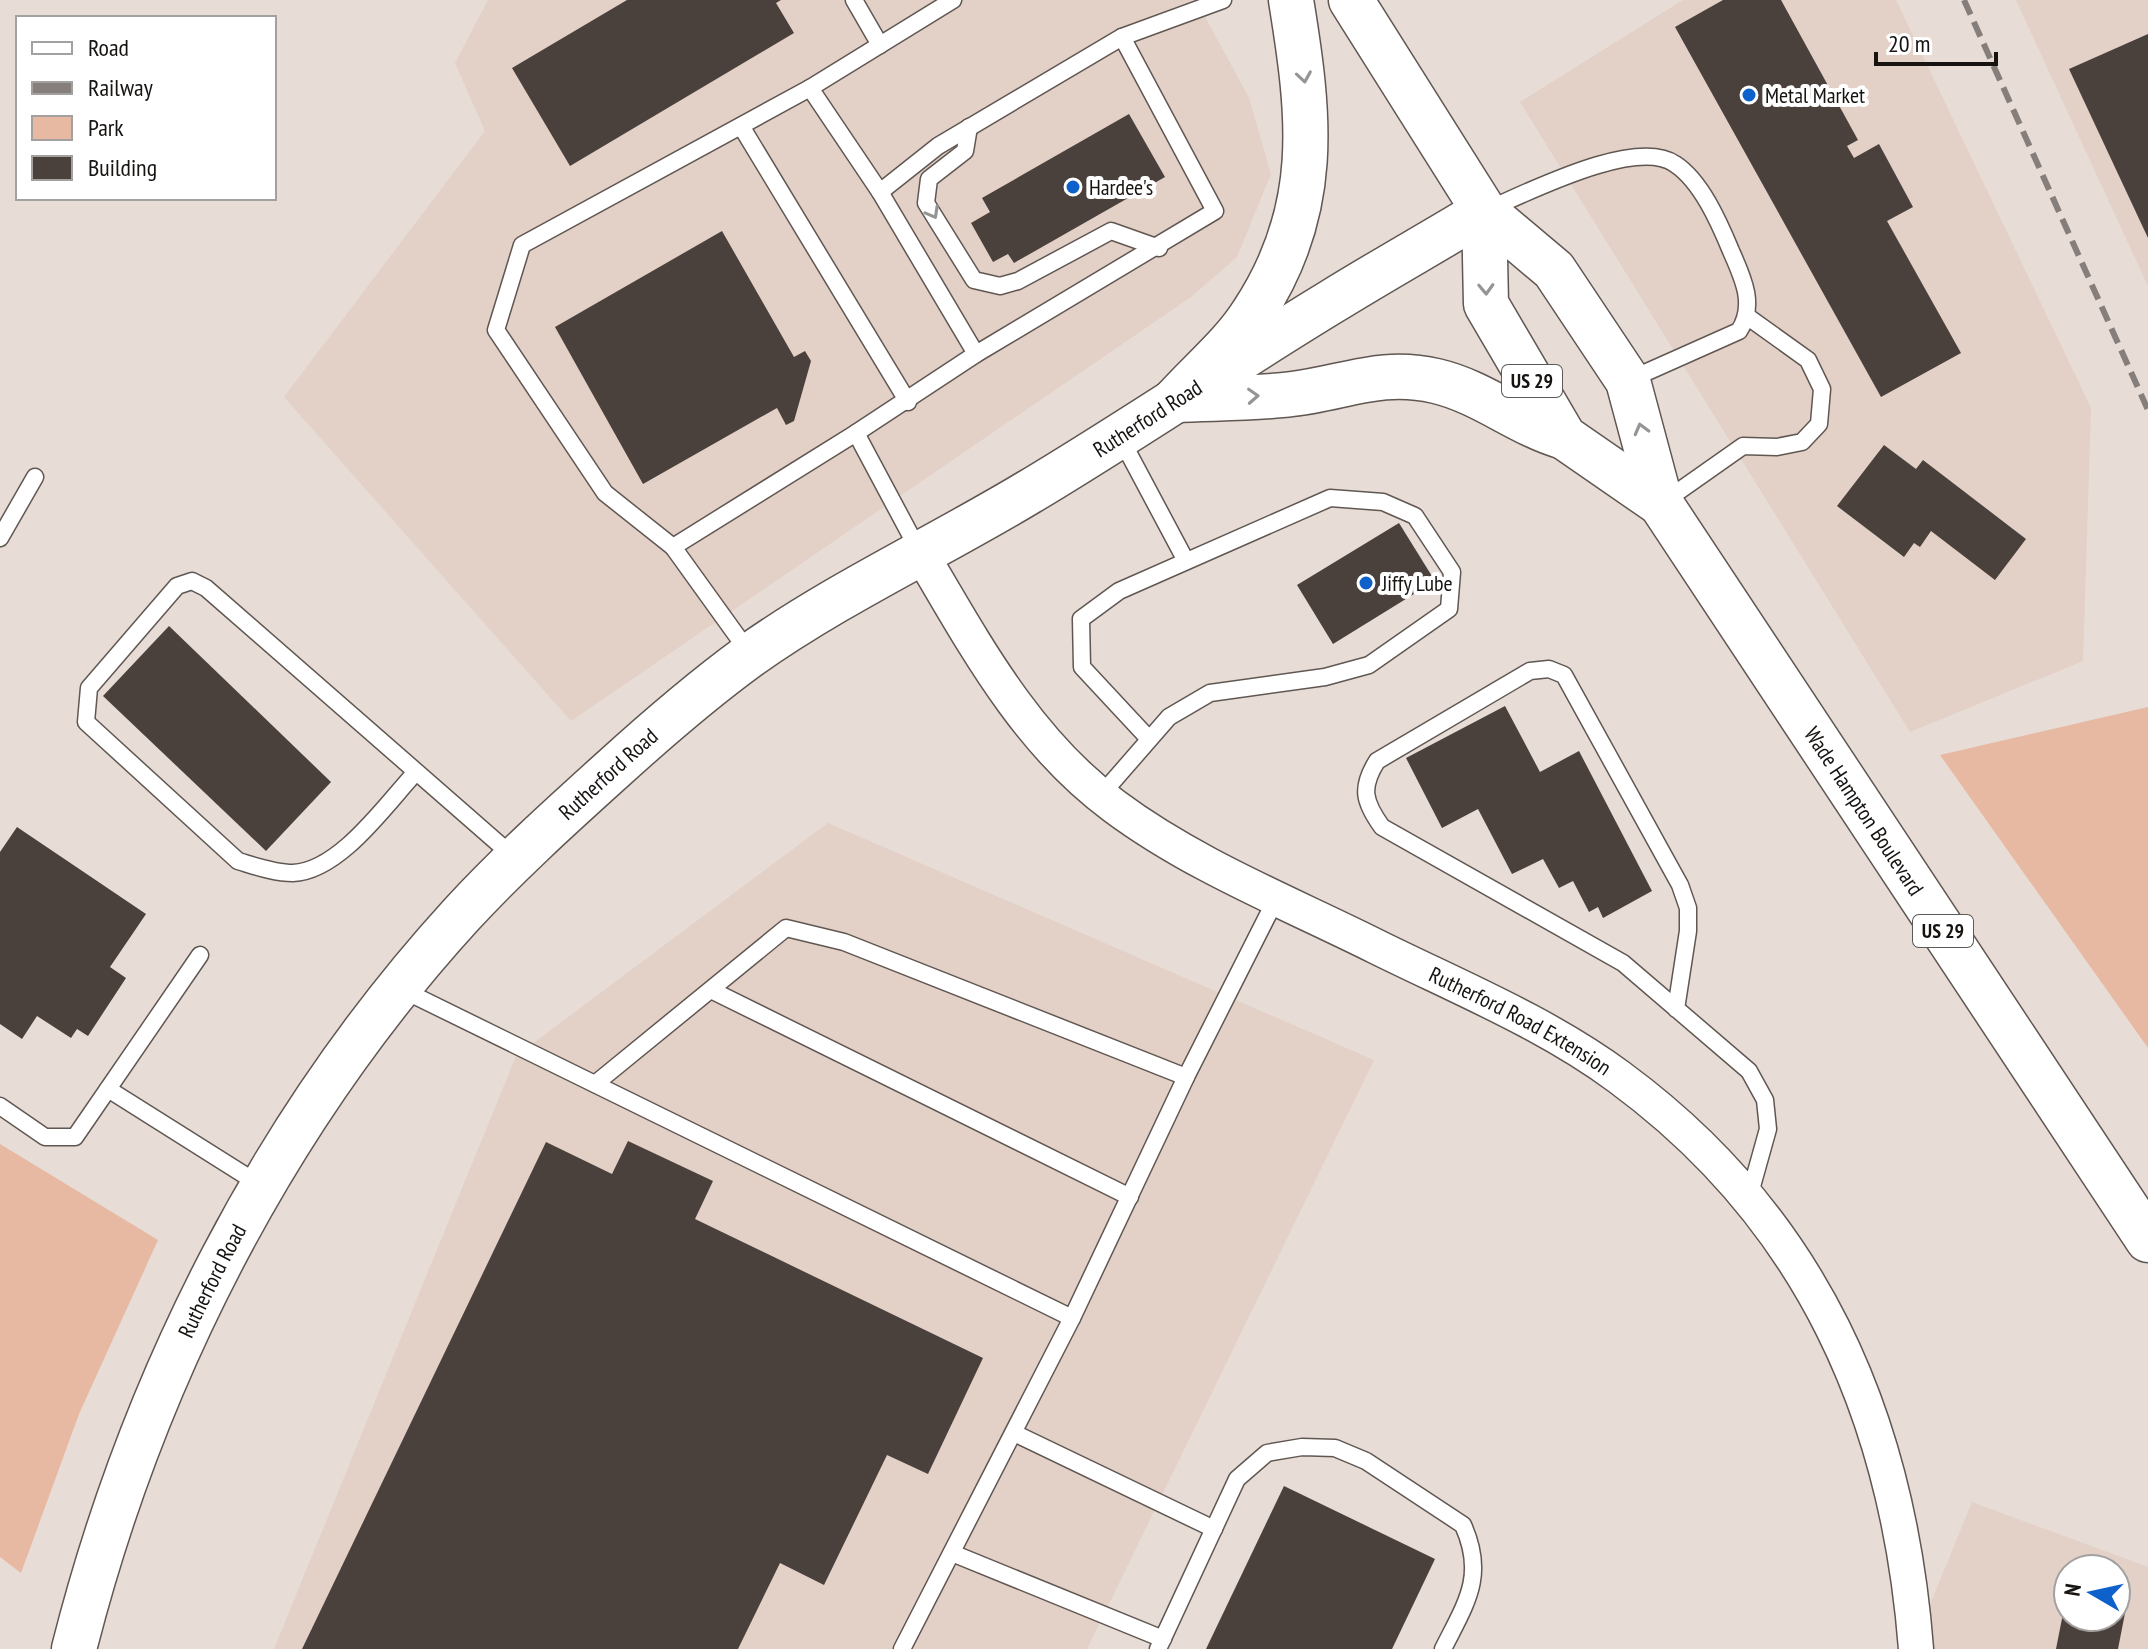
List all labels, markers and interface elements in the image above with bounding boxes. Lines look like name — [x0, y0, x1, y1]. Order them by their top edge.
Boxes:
legend — [16, 16, 276, 200]
scale bar — [1876, 16, 1996, 66]
text: 20 m — [1888, 28, 1930, 59]
text: Road — [88, 32, 129, 63]
one-way arrow — [1294, 70, 1311, 84]
text: Railway — [88, 72, 153, 103]
place label: Metal Market — [1765, 81, 1865, 109]
marker: Metal Market — [1740, 86, 1758, 104]
text: Park — [88, 112, 124, 143]
text: Building — [88, 152, 157, 183]
place label: Hardee's — [1089, 173, 1153, 201]
marker: Hardee's — [1064, 178, 1082, 196]
one-way arrow — [923, 204, 939, 219]
one-way arrow — [1477, 283, 1495, 296]
road number: US 29 — [1502, 365, 1562, 397]
street label: Rutherford Road — [1088, 373, 1207, 463]
one-way arrow — [1247, 388, 1260, 405]
one-way arrow — [1633, 423, 1650, 436]
place label: Jiffy Lube — [1381, 569, 1453, 597]
marker: Jiffy Lube — [1357, 574, 1375, 592]
street label: Wade Hampton Boulevard — [1798, 721, 1930, 901]
street label: Rutherford Road — [553, 722, 663, 826]
road number: US 29 — [1913, 915, 1973, 947]
street label: Rutherford Road Extension — [1425, 960, 1617, 1081]
street label: Rutherford Road — [172, 1219, 252, 1342]
north arrow — [2052, 1553, 2132, 1633]
text: N — [2057, 1582, 2087, 1598]

